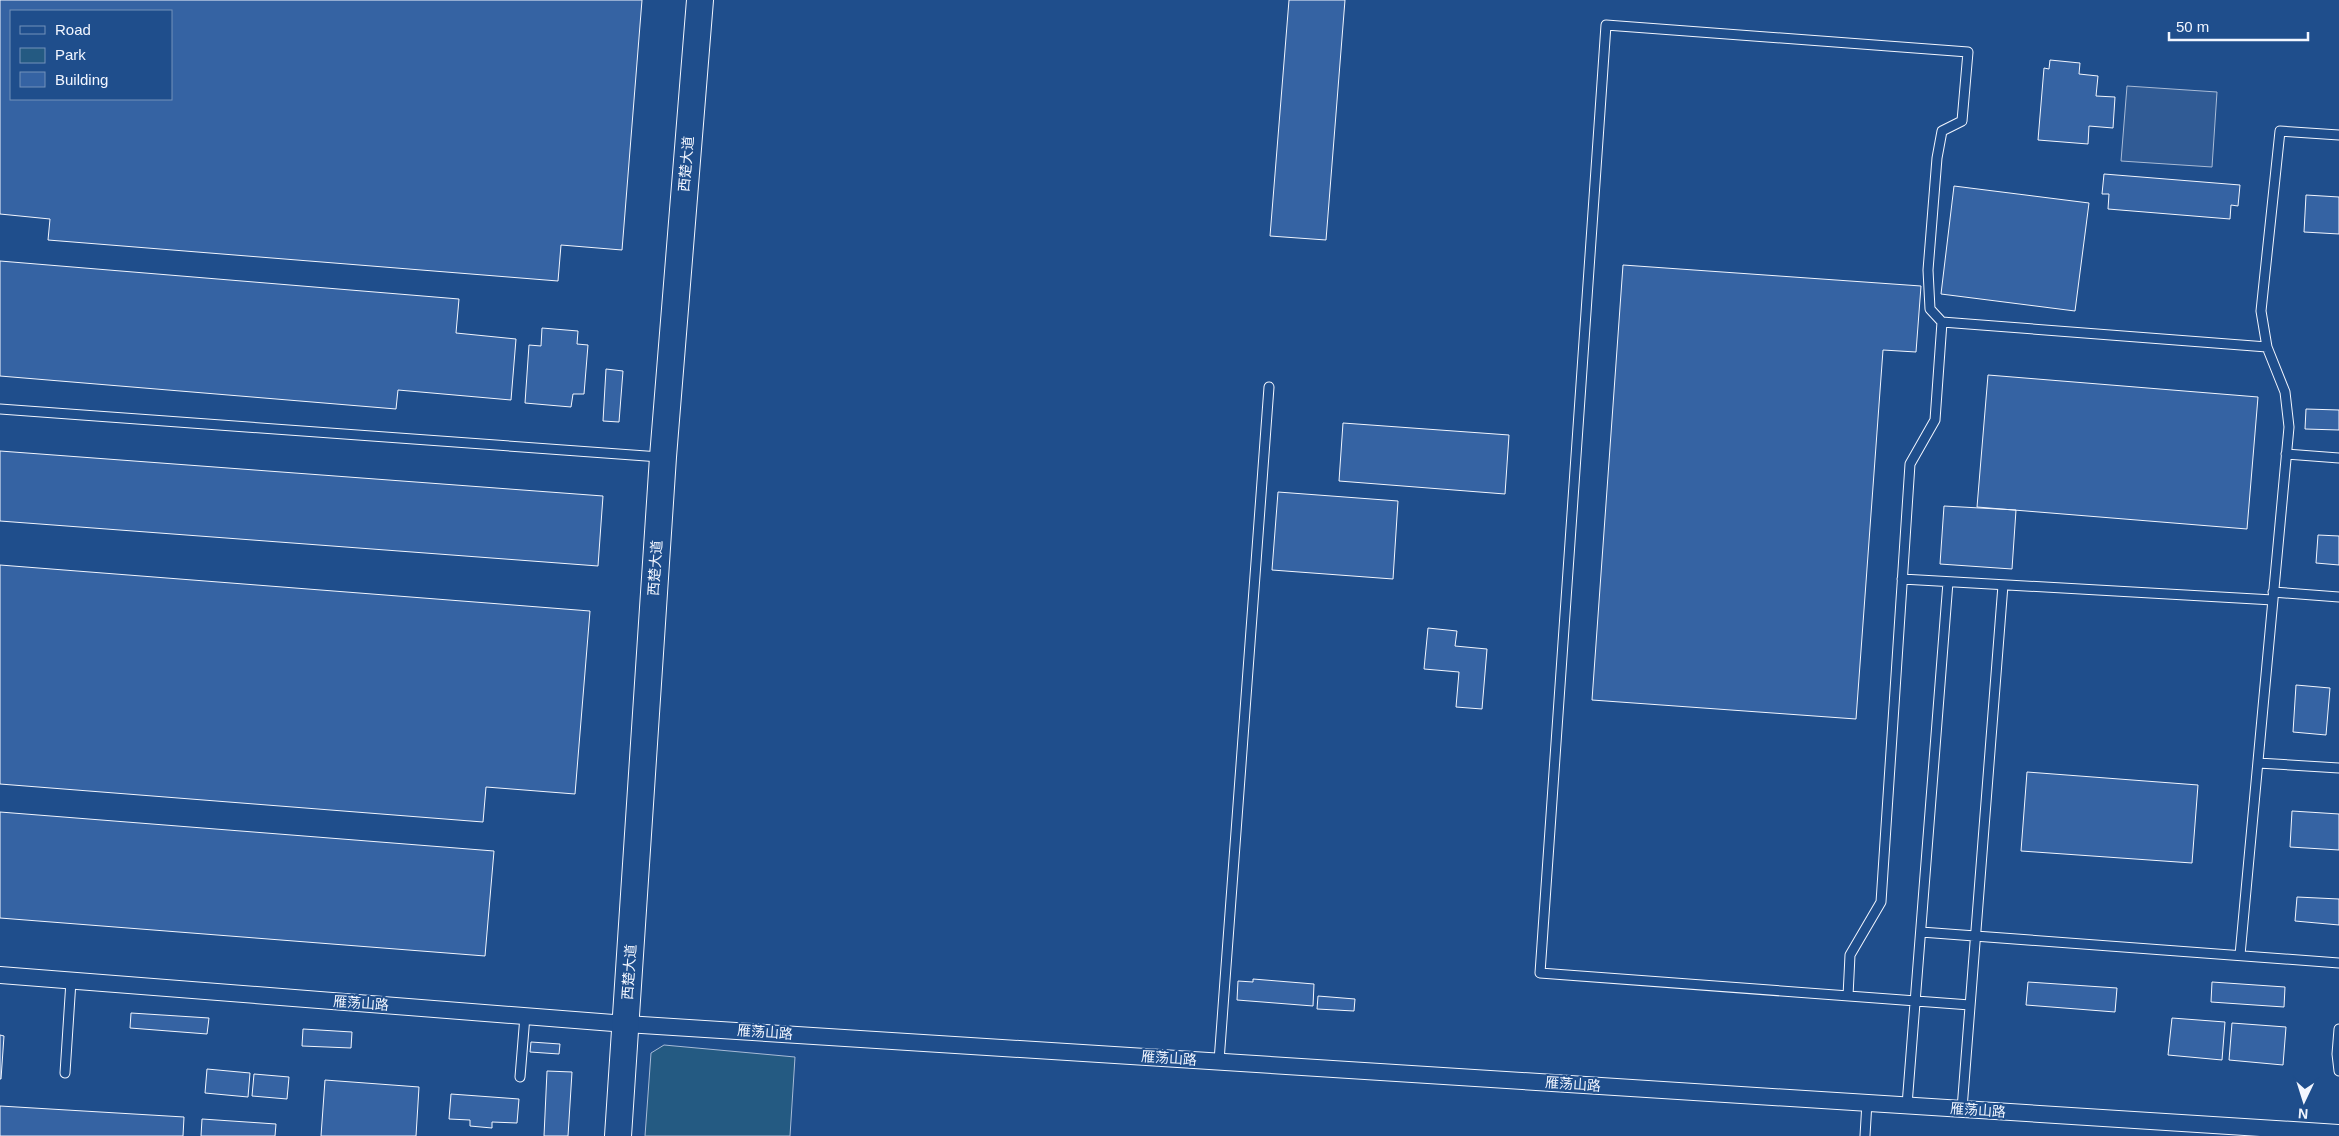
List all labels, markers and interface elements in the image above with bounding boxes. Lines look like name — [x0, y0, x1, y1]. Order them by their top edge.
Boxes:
legend — [10, 10, 172, 100]
scale bar — [2169, 10, 2308, 42]
text: 50 m — [2176, 18, 2209, 35]
text: Road — [55, 21, 91, 38]
text: Park — [55, 46, 86, 63]
text: Building — [55, 71, 108, 88]
street label: 西楚大道 — [676, 135, 696, 193]
street label: 西楚大道 — [645, 540, 665, 596]
street label: 西楚大道 — [619, 944, 639, 1000]
street label: 雁荡山路 — [333, 993, 389, 1013]
street label: 雁荡山路 — [737, 1022, 793, 1042]
street label: 雁荡山路 — [1141, 1048, 1197, 1068]
street label: 雁荡山路 — [1545, 1074, 1601, 1094]
north arrow — [2279, 1076, 2329, 1126]
street label: 雁荡山路 — [1950, 1100, 2006, 1120]
text: N — [2297, 1106, 2309, 1122]

